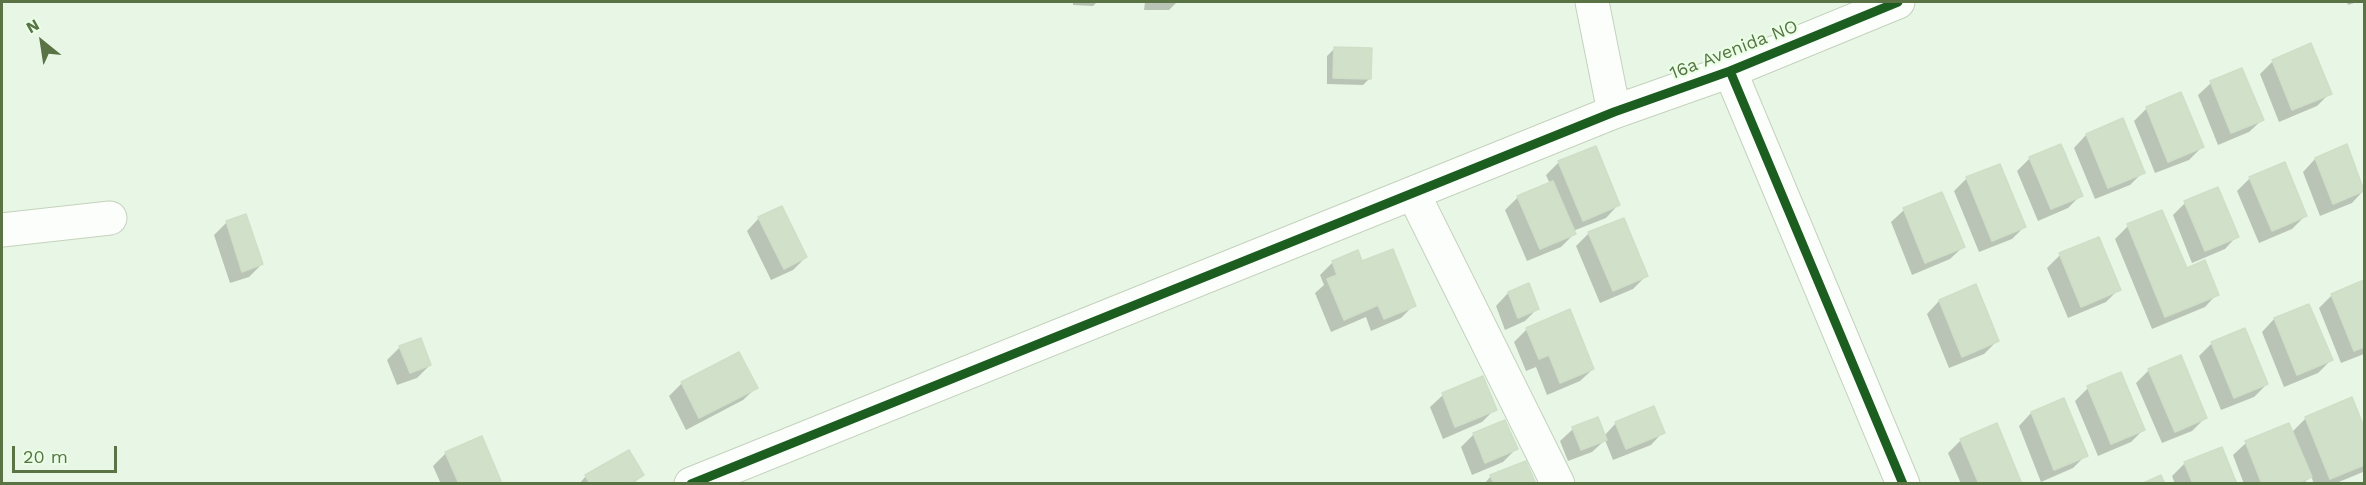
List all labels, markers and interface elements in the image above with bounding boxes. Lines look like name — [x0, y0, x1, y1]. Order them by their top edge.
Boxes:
north arrow — [12, 12, 72, 72]
text: N — [23, 15, 43, 37]
street label: 16a Avenida NO — [1667, 16, 1801, 84]
scale bar — [15, 434, 120, 472]
text: 20 m — [23, 446, 68, 467]

